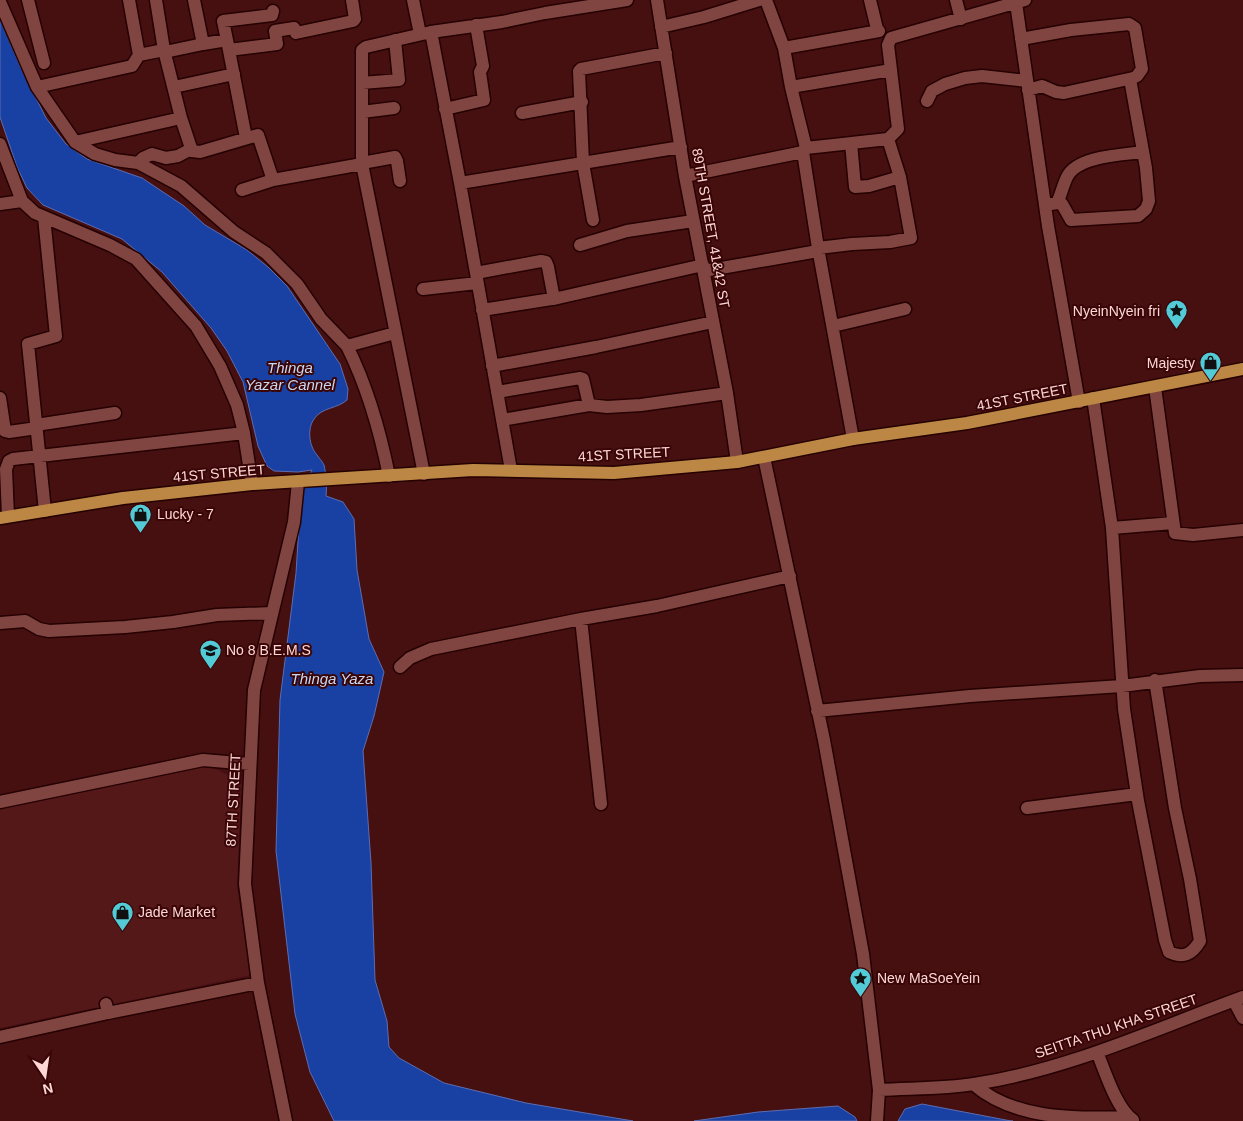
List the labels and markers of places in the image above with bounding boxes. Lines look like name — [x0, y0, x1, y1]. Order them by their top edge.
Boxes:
place icon: NyeinNyein fri — [1164, 299, 1188, 330]
place label: NyeinNyein fri — [1073, 303, 1160, 319]
shop icon: Majesty — [1199, 351, 1223, 382]
place label: Majesty — [1147, 355, 1195, 371]
shop icon: Lucky - 7 — [129, 502, 153, 533]
place label: Lucky - 7 — [157, 506, 214, 522]
school or university icon: No 8 B.E.M.S — [198, 638, 222, 669]
place label: No 8 B.E.M.S — [226, 642, 311, 658]
shop icon: Jade Market — [110, 900, 134, 931]
place label: Jade Market — [138, 904, 215, 920]
place icon: New MaSoeYein — [849, 966, 873, 997]
place label: New MaSoeYein — [877, 970, 980, 986]

